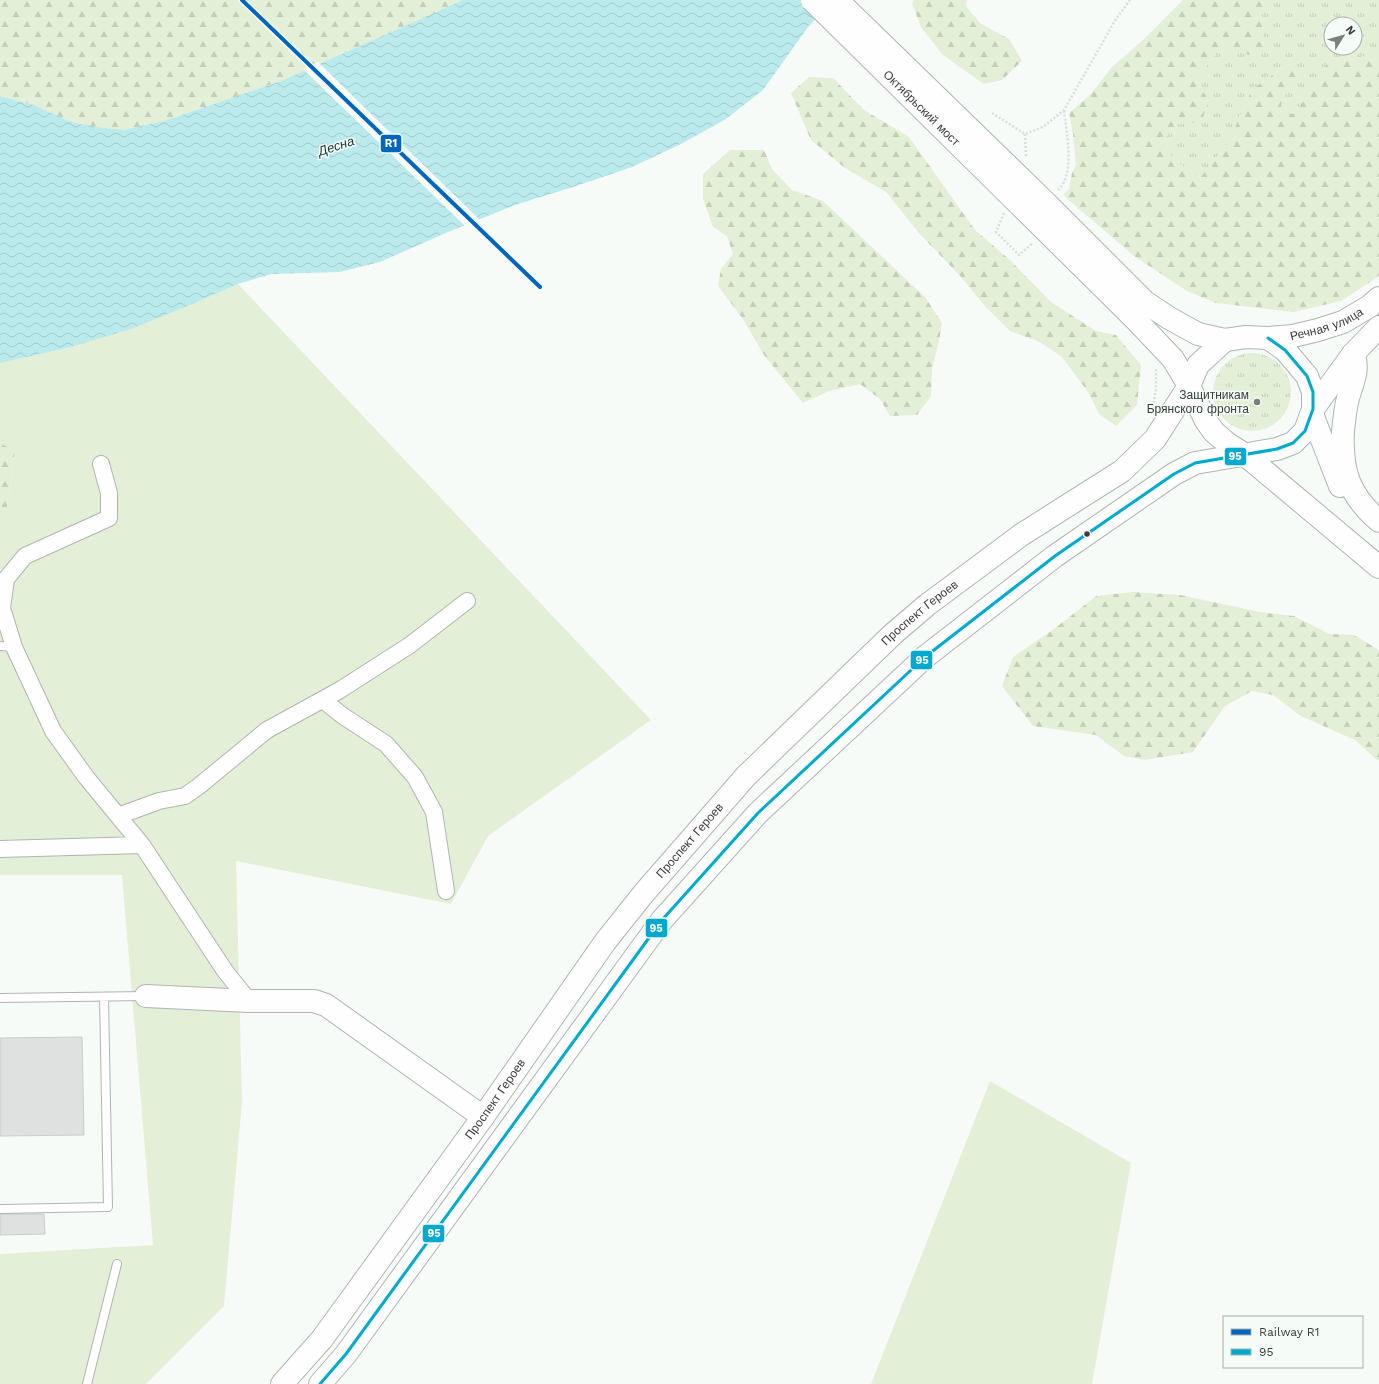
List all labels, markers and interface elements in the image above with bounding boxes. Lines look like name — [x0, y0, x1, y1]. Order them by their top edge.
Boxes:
north arrow — [1323, 16, 1363, 56]
text: N — [1343, 23, 1358, 37]
street label: Октябрьский мост — [881, 67, 963, 149]
water label: Десна — [314, 133, 356, 159]
line badge: R1 — [380, 134, 402, 153]
text: R1 — [385, 137, 397, 150]
street label: Речная улица — [1289, 305, 1366, 343]
place label: Защитникам Брянского фронта — [1147, 388, 1249, 416]
marker: Защитникам Брянского фронта — [1252, 397, 1262, 407]
line badge: 95 — [1224, 447, 1247, 466]
text: 95 — [1228, 450, 1242, 463]
unlabelled marker — [1082, 529, 1092, 539]
street label: Проспект Героев — [878, 577, 961, 648]
line badge: 95 — [910, 650, 933, 670]
text: 95 — [915, 654, 929, 667]
street label: Проспект Героев — [653, 800, 726, 881]
line badge: 95 — [645, 918, 668, 938]
text: 95 — [649, 922, 663, 935]
street label: Проспект Героев — [462, 1056, 528, 1142]
line badge: 95 — [422, 1224, 445, 1243]
text: 95 — [427, 1227, 441, 1240]
legend — [1223, 1316, 1363, 1368]
text: Railway R1 — [1259, 1325, 1319, 1339]
text: 95 — [1259, 1345, 1273, 1359]

